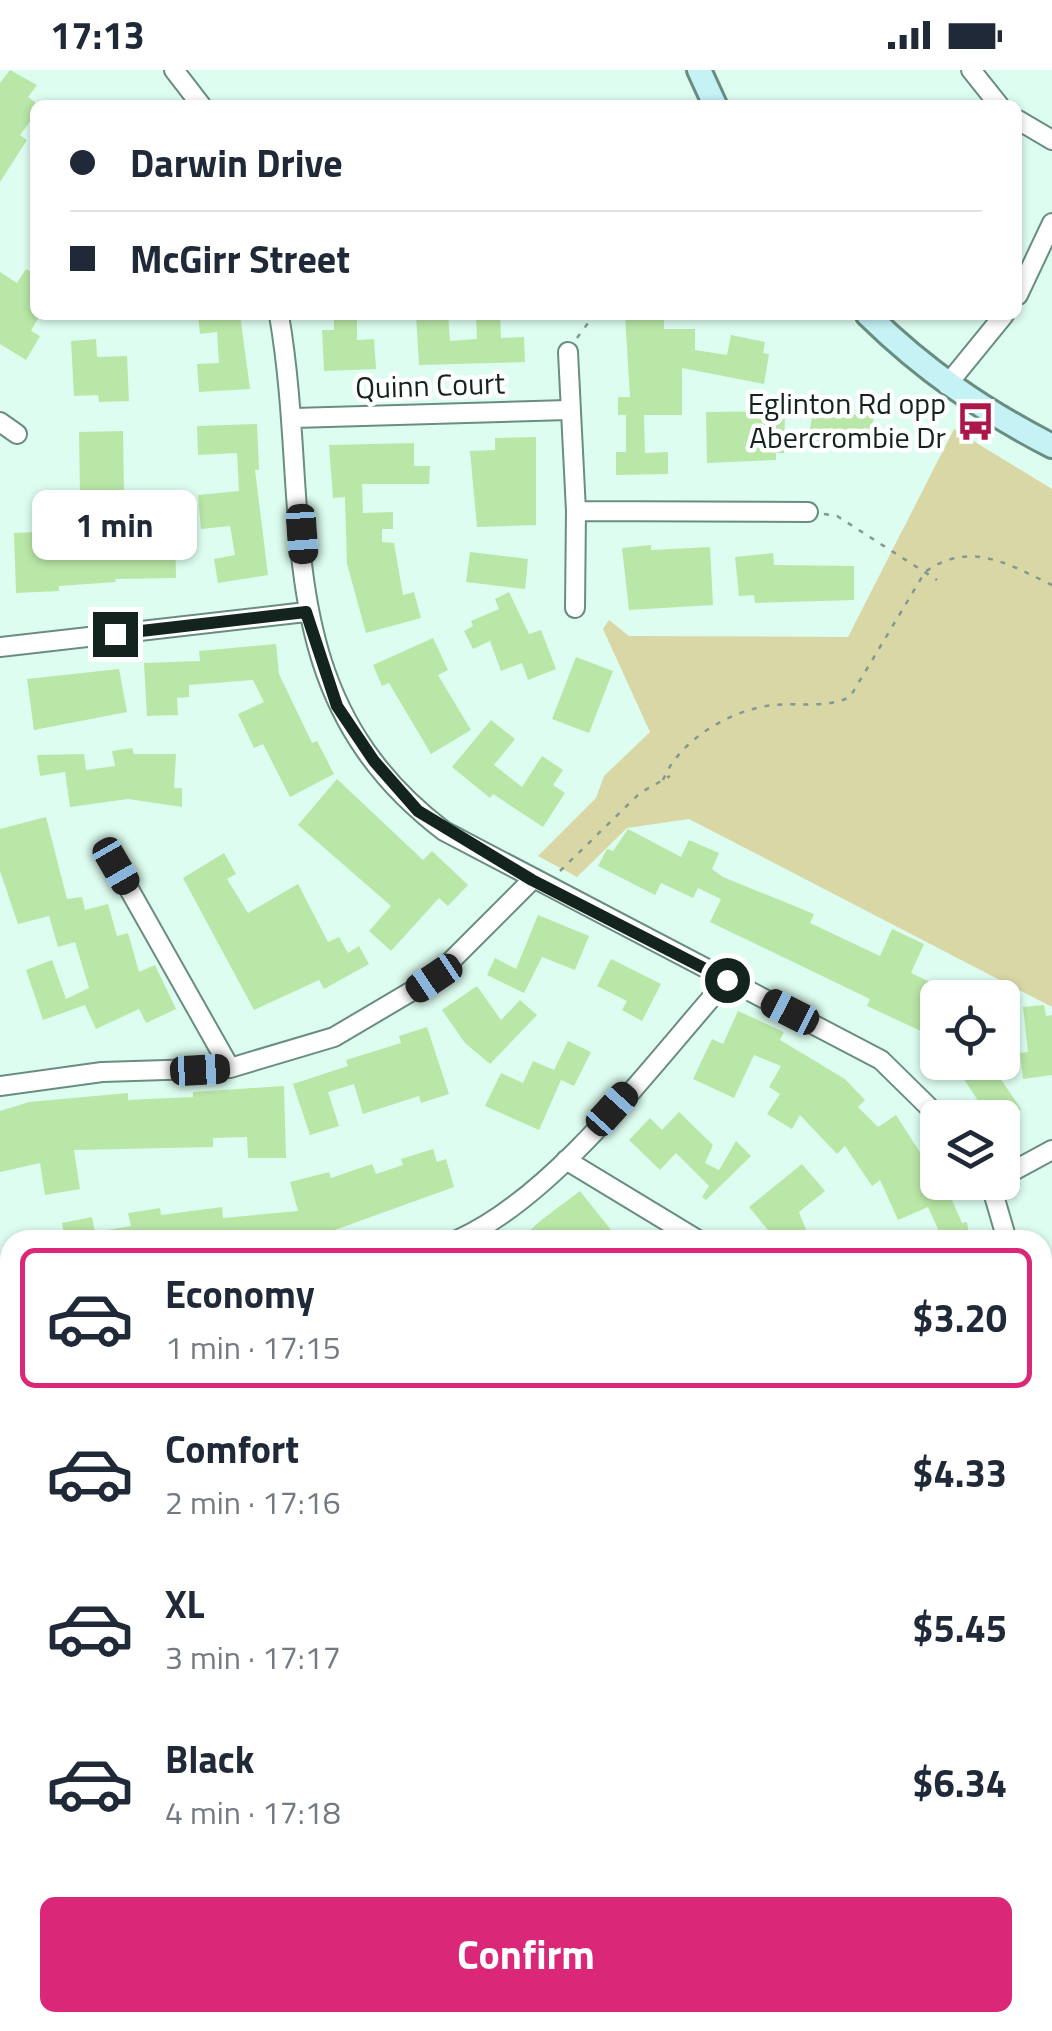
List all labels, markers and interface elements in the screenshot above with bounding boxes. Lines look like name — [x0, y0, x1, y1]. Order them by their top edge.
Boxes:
text: 17:13 — [50, 6, 145, 64]
text: Darwin Drive — [130, 134, 343, 192]
text: McGirr Street — [130, 230, 350, 288]
street label: Quinn Court — [354, 359, 506, 411]
place label: Eglinton Rd opp Abercrombie Dr — [748, 380, 946, 460]
bus stop icon: Eglinton Rd opp Abercrombie Dr — [955, 400, 997, 442]
callout: 1 min — [32, 489, 198, 559]
text: 1 min — [76, 501, 153, 549]
car — [285, 503, 319, 565]
route end — [93, 612, 138, 657]
car — [88, 833, 144, 899]
car — [401, 949, 467, 1007]
route start — [705, 958, 750, 1003]
map controls — [920, 980, 1020, 1200]
button: locate — [920, 980, 1020, 1080]
car — [756, 985, 824, 1039]
car — [169, 1053, 231, 1087]
car — [581, 1077, 643, 1141]
button: layers — [920, 1100, 1020, 1200]
text: Economy — [165, 1265, 315, 1323]
icon: car — [45, 1273, 135, 1363]
text: $3.20 — [912, 1289, 1007, 1347]
text: 1 min · 17:15 — [165, 1323, 341, 1371]
text: Comfort — [165, 1420, 299, 1478]
icon: car — [45, 1428, 135, 1518]
text: $4.33 — [912, 1444, 1007, 1502]
text: 2 min · 17:16 — [165, 1478, 341, 1526]
text: XL — [165, 1575, 205, 1633]
icon: car — [45, 1583, 135, 1673]
text: $5.45 — [912, 1599, 1007, 1657]
text: 3 min · 17:17 — [165, 1633, 341, 1681]
text: Black — [165, 1730, 254, 1788]
icon: car — [45, 1738, 135, 1828]
text: $6.34 — [912, 1754, 1007, 1812]
text: 4 min · 17:18 — [165, 1788, 341, 1836]
button: Confirm — [40, 1897, 1012, 2012]

